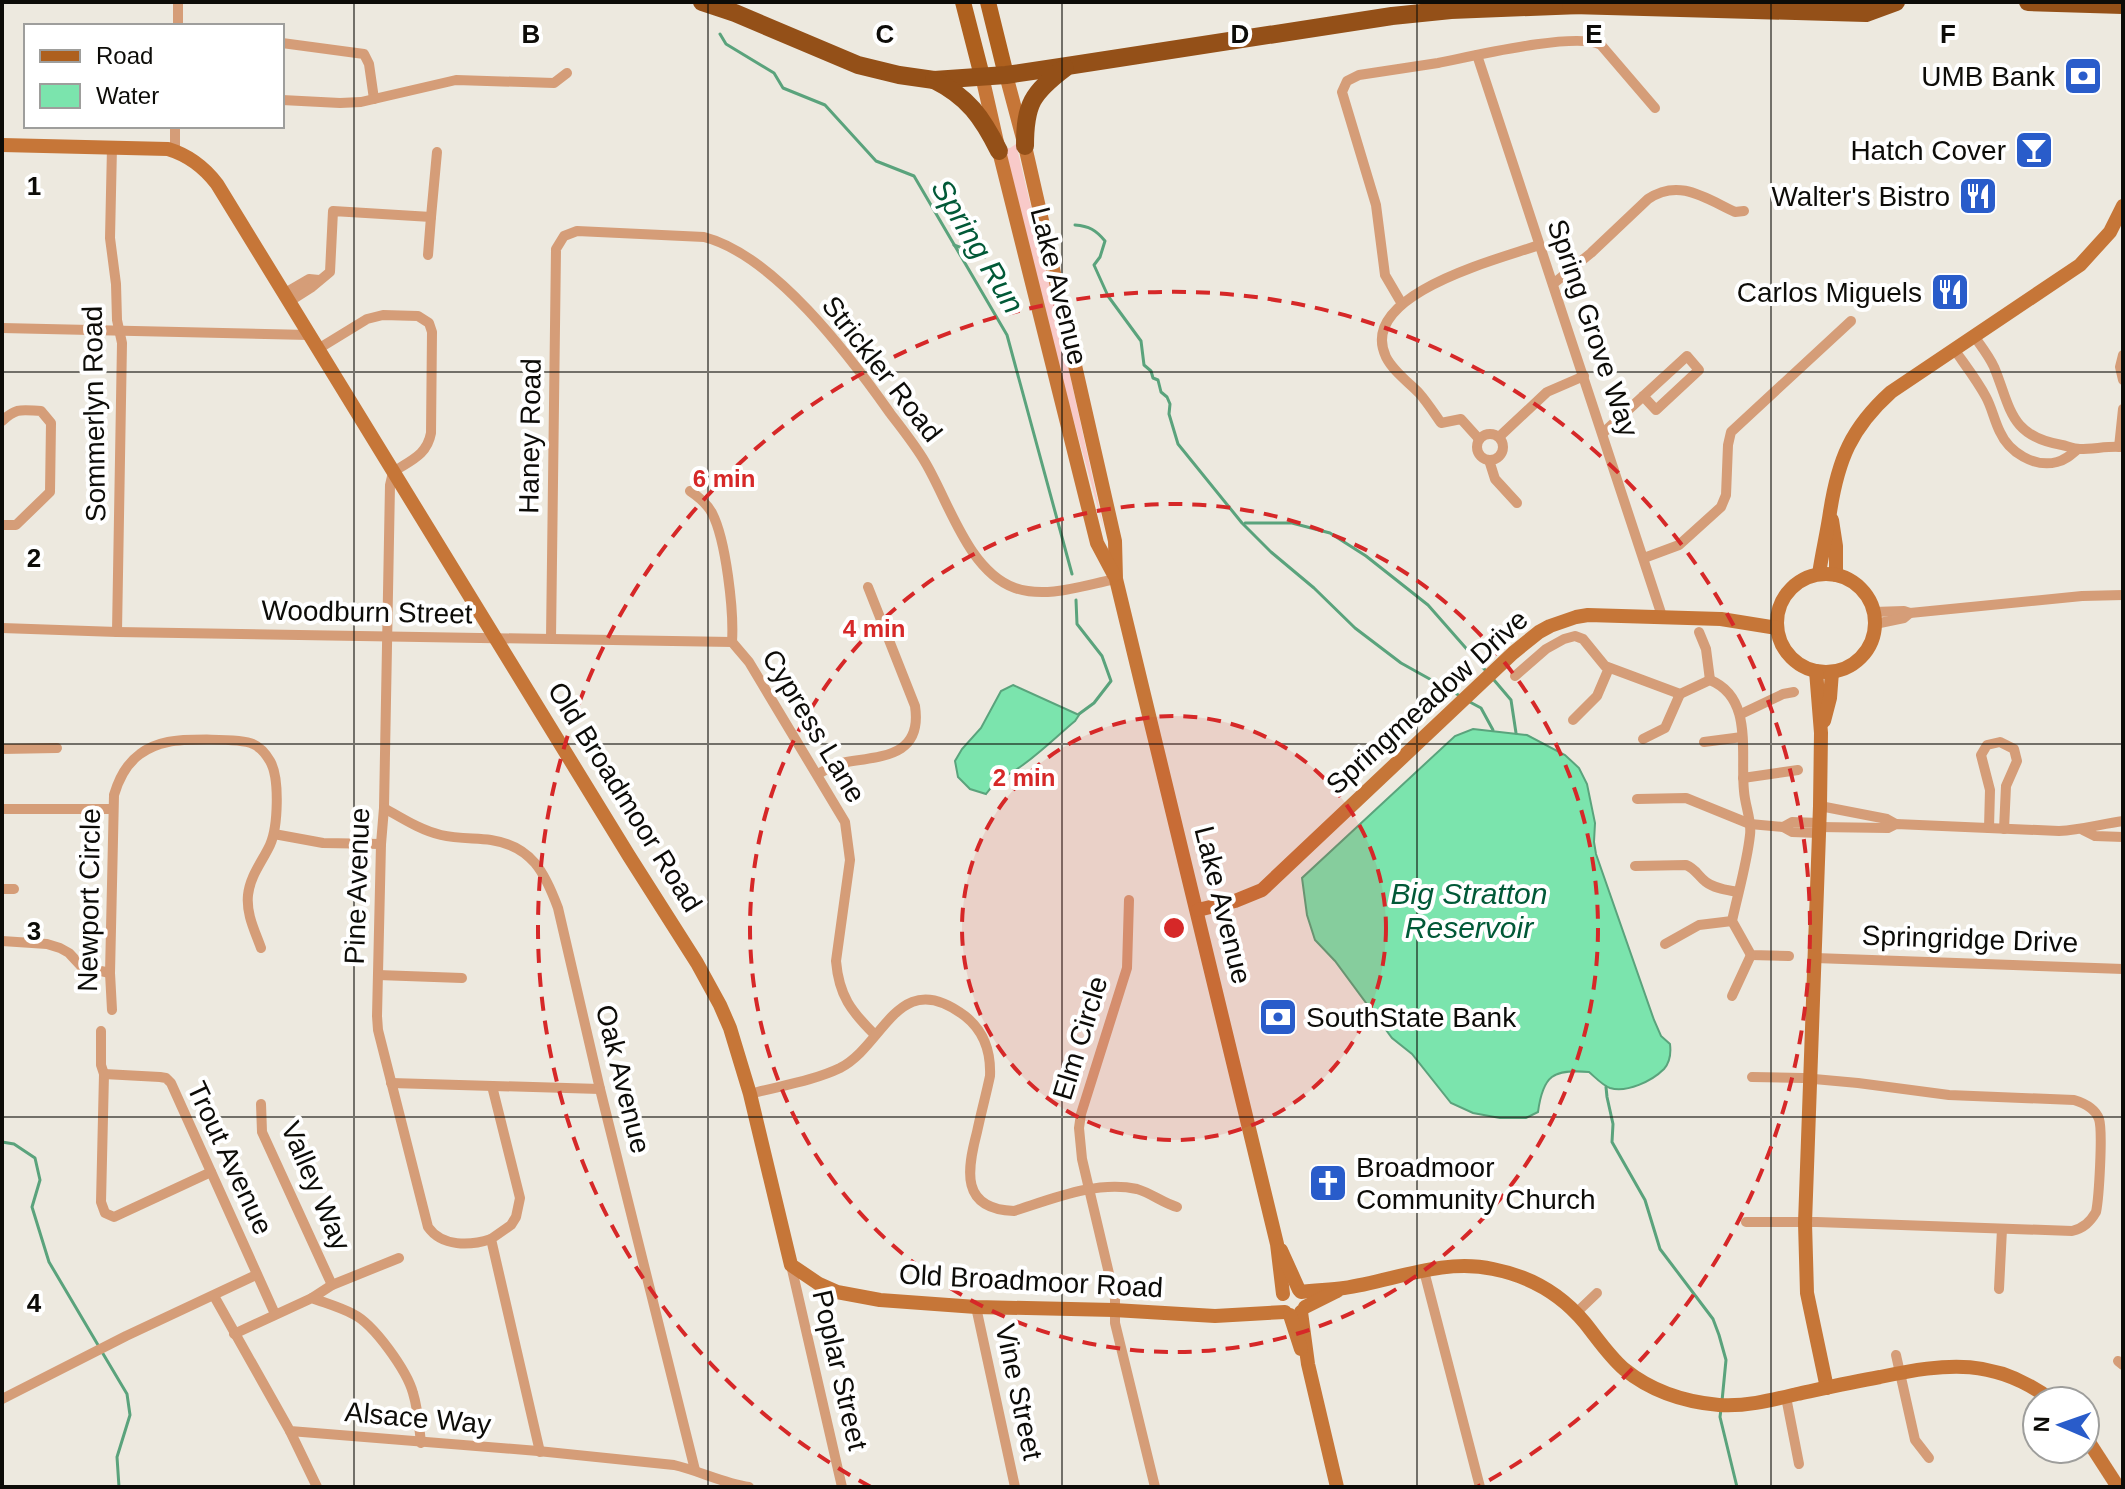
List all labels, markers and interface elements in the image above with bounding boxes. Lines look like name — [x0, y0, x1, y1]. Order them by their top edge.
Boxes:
text: B — [522, 19, 540, 49]
text: C — [876, 19, 895, 49]
text: D — [1231, 19, 1249, 49]
text: E — [1585, 19, 1603, 49]
text: F — [1940, 19, 1956, 49]
legend — [24, 24, 284, 128]
text: Road — [96, 42, 153, 69]
bank icon: UMB Bank — [2062, 55, 2104, 97]
place label: UMB Bank — [1921, 61, 2056, 92]
text: Water — [96, 82, 159, 109]
bar icon: Hatch Cover — [2013, 129, 2055, 171]
place label: Hatch Cover — [1850, 135, 2006, 166]
text: 1 — [27, 171, 41, 201]
water label: Spring Run — [925, 173, 1031, 319]
restaurant icon: Walter's Bistro — [1957, 175, 1999, 217]
place label: Walter's Bistro — [1771, 181, 1950, 212]
street label: Lake Avenue — [1024, 204, 1094, 368]
street label: Spring Grove Way — [1541, 215, 1645, 441]
restaurant icon: Carlos Miguels — [1929, 271, 1971, 313]
place label: Carlos Miguels — [1737, 277, 1922, 308]
street label: Strickler Road — [816, 290, 948, 448]
street label: Sommerlyn Road — [77, 306, 111, 522]
street label: Haney Road — [513, 358, 547, 514]
text: 6 min — [693, 465, 755, 492]
text: 2 — [27, 543, 41, 573]
street label: Woodburn Street — [261, 595, 473, 629]
street label: Springmeadow Drive — [1320, 604, 1534, 800]
text: 4 min — [843, 615, 905, 642]
street label: Cypress Lane — [756, 644, 872, 808]
street label: Old Broadmoor Road — [542, 677, 708, 917]
text: 2 min — [993, 764, 1055, 791]
street label: Pine Avenue — [339, 807, 375, 965]
street label: Newport Circle — [72, 808, 106, 992]
street label: Lake Avenue — [1188, 823, 1258, 987]
water label: Big Stratton Reservoir — [1391, 877, 1547, 944]
centre of rings — [1160, 914, 1188, 942]
text: 3 — [27, 916, 41, 946]
street label: Springridge Drive — [1861, 920, 2079, 958]
street label: Elm Circle — [1047, 972, 1113, 1104]
bank icon: SouthState Bank — [1257, 996, 1299, 1038]
street label: Oak Avenue — [590, 1001, 656, 1157]
place label: SouthState Bank — [1306, 1002, 1517, 1033]
street label: Trout Avenue — [181, 1077, 279, 1239]
street label: Valley Way — [275, 1117, 357, 1255]
place label: Broadmoor Community Church — [1356, 1152, 1596, 1215]
church icon: Broadmoor Community Church — [1307, 1162, 1349, 1204]
street label: Old Broadmoor Road — [898, 1259, 1164, 1303]
street label: Poplar Street — [807, 1287, 874, 1453]
text: 4 — [27, 1288, 42, 1318]
street label: Vine Street — [989, 1321, 1049, 1463]
north arrow — [2021, 1385, 2101, 1465]
street label: Alsace Way — [344, 1396, 492, 1440]
text: N — [2029, 1416, 2054, 1433]

